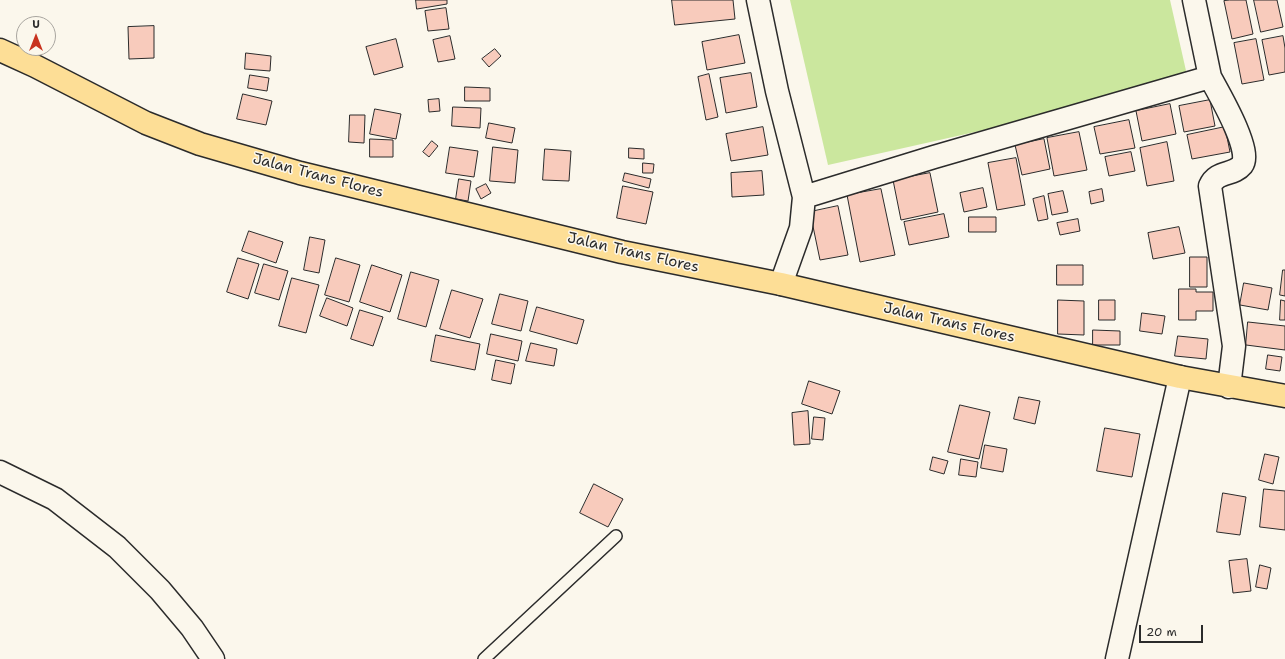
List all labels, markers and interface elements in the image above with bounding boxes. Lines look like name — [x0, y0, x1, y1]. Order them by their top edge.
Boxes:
north arrow — [16, 16, 56, 56]
text: U — [32, 17, 40, 32]
street label: Jalan Trans Flores — [251, 150, 385, 202]
street label: Jalan Trans Flores — [565, 229, 701, 277]
street label: Jalan Trans Flores — [881, 299, 1017, 347]
scale bar — [1141, 617, 1205, 643]
text: 20 m — [1146, 624, 1177, 640]

